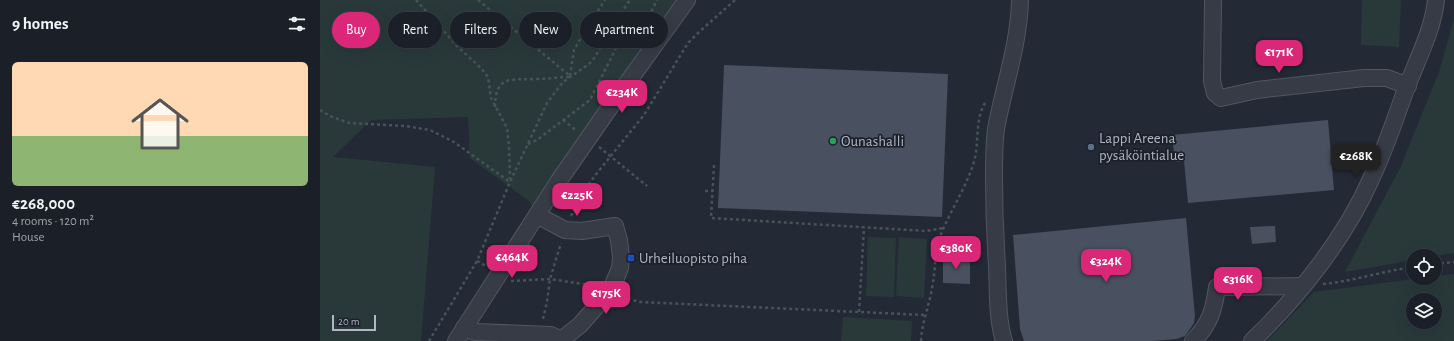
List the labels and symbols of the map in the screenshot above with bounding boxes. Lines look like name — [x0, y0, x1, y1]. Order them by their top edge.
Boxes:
pin: €171K — [1251, 40, 1307, 74]
pin: €234K — [594, 80, 650, 114]
place label: Lappi Areena pysäköintialue — [1099, 131, 1184, 163]
place label: Ounashalli — [841, 134, 904, 149]
marker: Ounashalli — [828, 136, 838, 146]
marker: Lappi Areena pysäköintialue — [1086, 142, 1096, 152]
pin: €268K — [1328, 144, 1384, 178]
pin: €225K — [549, 183, 605, 217]
pin: €380K — [928, 236, 984, 270]
pin: €464K — [484, 245, 540, 279]
pin: €324K — [1078, 249, 1134, 283]
place label: Urheiluopisto piha — [639, 251, 747, 266]
marker: Urheiluopisto piha — [626, 253, 636, 263]
pin: €316K — [1210, 267, 1266, 301]
pin: €175K — [578, 281, 634, 315]
scale bar — [332, 313, 376, 332]

